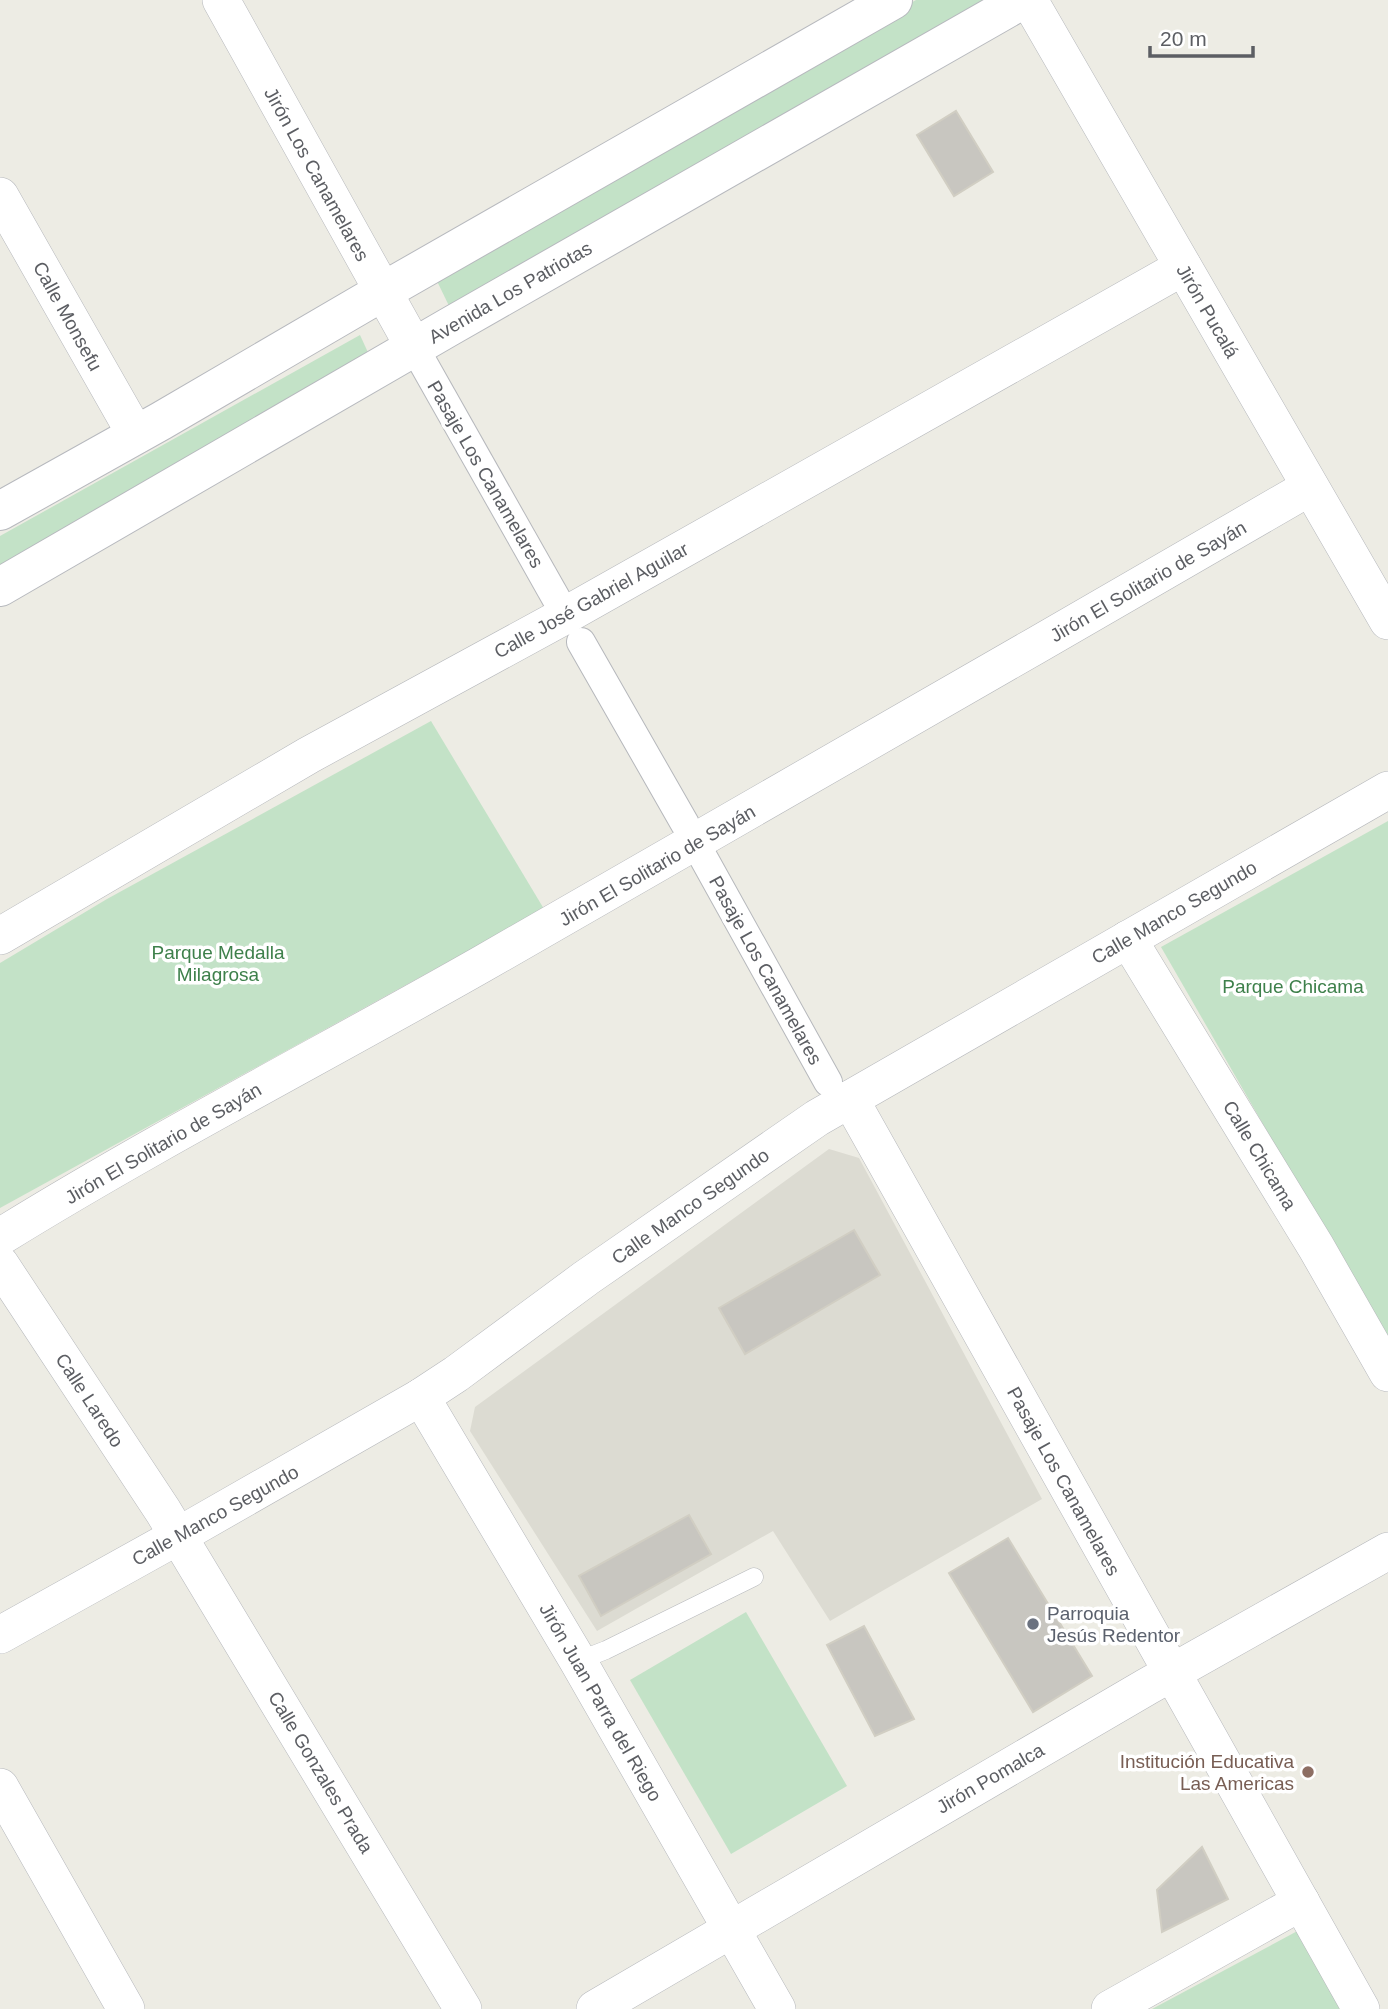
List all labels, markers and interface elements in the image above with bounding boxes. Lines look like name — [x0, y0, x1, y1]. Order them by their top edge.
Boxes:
scale bar — [1150, 14, 1253, 58]
text: 20 m — [1160, 27, 1207, 50]
street label: Jirón Los Canamelares — [260, 84, 373, 265]
street label: Avenida Los Patriotas — [425, 237, 595, 348]
street label: Calle Monsefu — [29, 258, 106, 374]
street label: Jirón Pucalá — [1172, 261, 1243, 362]
street label: Pasaje Los Canamelares — [423, 377, 548, 571]
street label: Jirón El Solitario de Sayán — [1047, 517, 1250, 646]
street label: Calle José Gabriel Aguilar — [491, 538, 693, 663]
street label: Jirón El Solitario de Sayán — [556, 801, 759, 930]
street label: Calle Manco Segundo — [1088, 857, 1260, 968]
street label: Pasaje Los Canamelares — [705, 872, 826, 1068]
park label: Parque Medalla Milagrosa — [151, 942, 285, 985]
park label: Parque Chicama — [1222, 976, 1364, 997]
street label: Jirón El Solitario de Sayán — [62, 1079, 265, 1208]
street label: Calle Chicama — [1219, 1097, 1301, 1214]
street label: Calle Manco Segundo — [608, 1144, 773, 1269]
street label: Calle Laredo — [51, 1349, 128, 1451]
street label: Pasaje Los Canamelares — [1003, 1383, 1124, 1579]
street label: Calle Manco Segundo — [128, 1461, 302, 1570]
street label: Jirón Juan Parra del Riego — [535, 1600, 666, 1805]
place label: Parroquia Jesús Redentor — [1047, 1603, 1181, 1646]
marker: Parroquia Jesús Redentor — [1025, 1616, 1041, 1632]
street label: Calle Gonzales Prada — [264, 1688, 377, 1857]
street label: Jirón Pomalca — [933, 1739, 1048, 1818]
place label: Institución Educativa Las Americas — [1120, 1751, 1294, 1794]
marker: Institución Educativa Las Americas — [1300, 1764, 1316, 1780]

